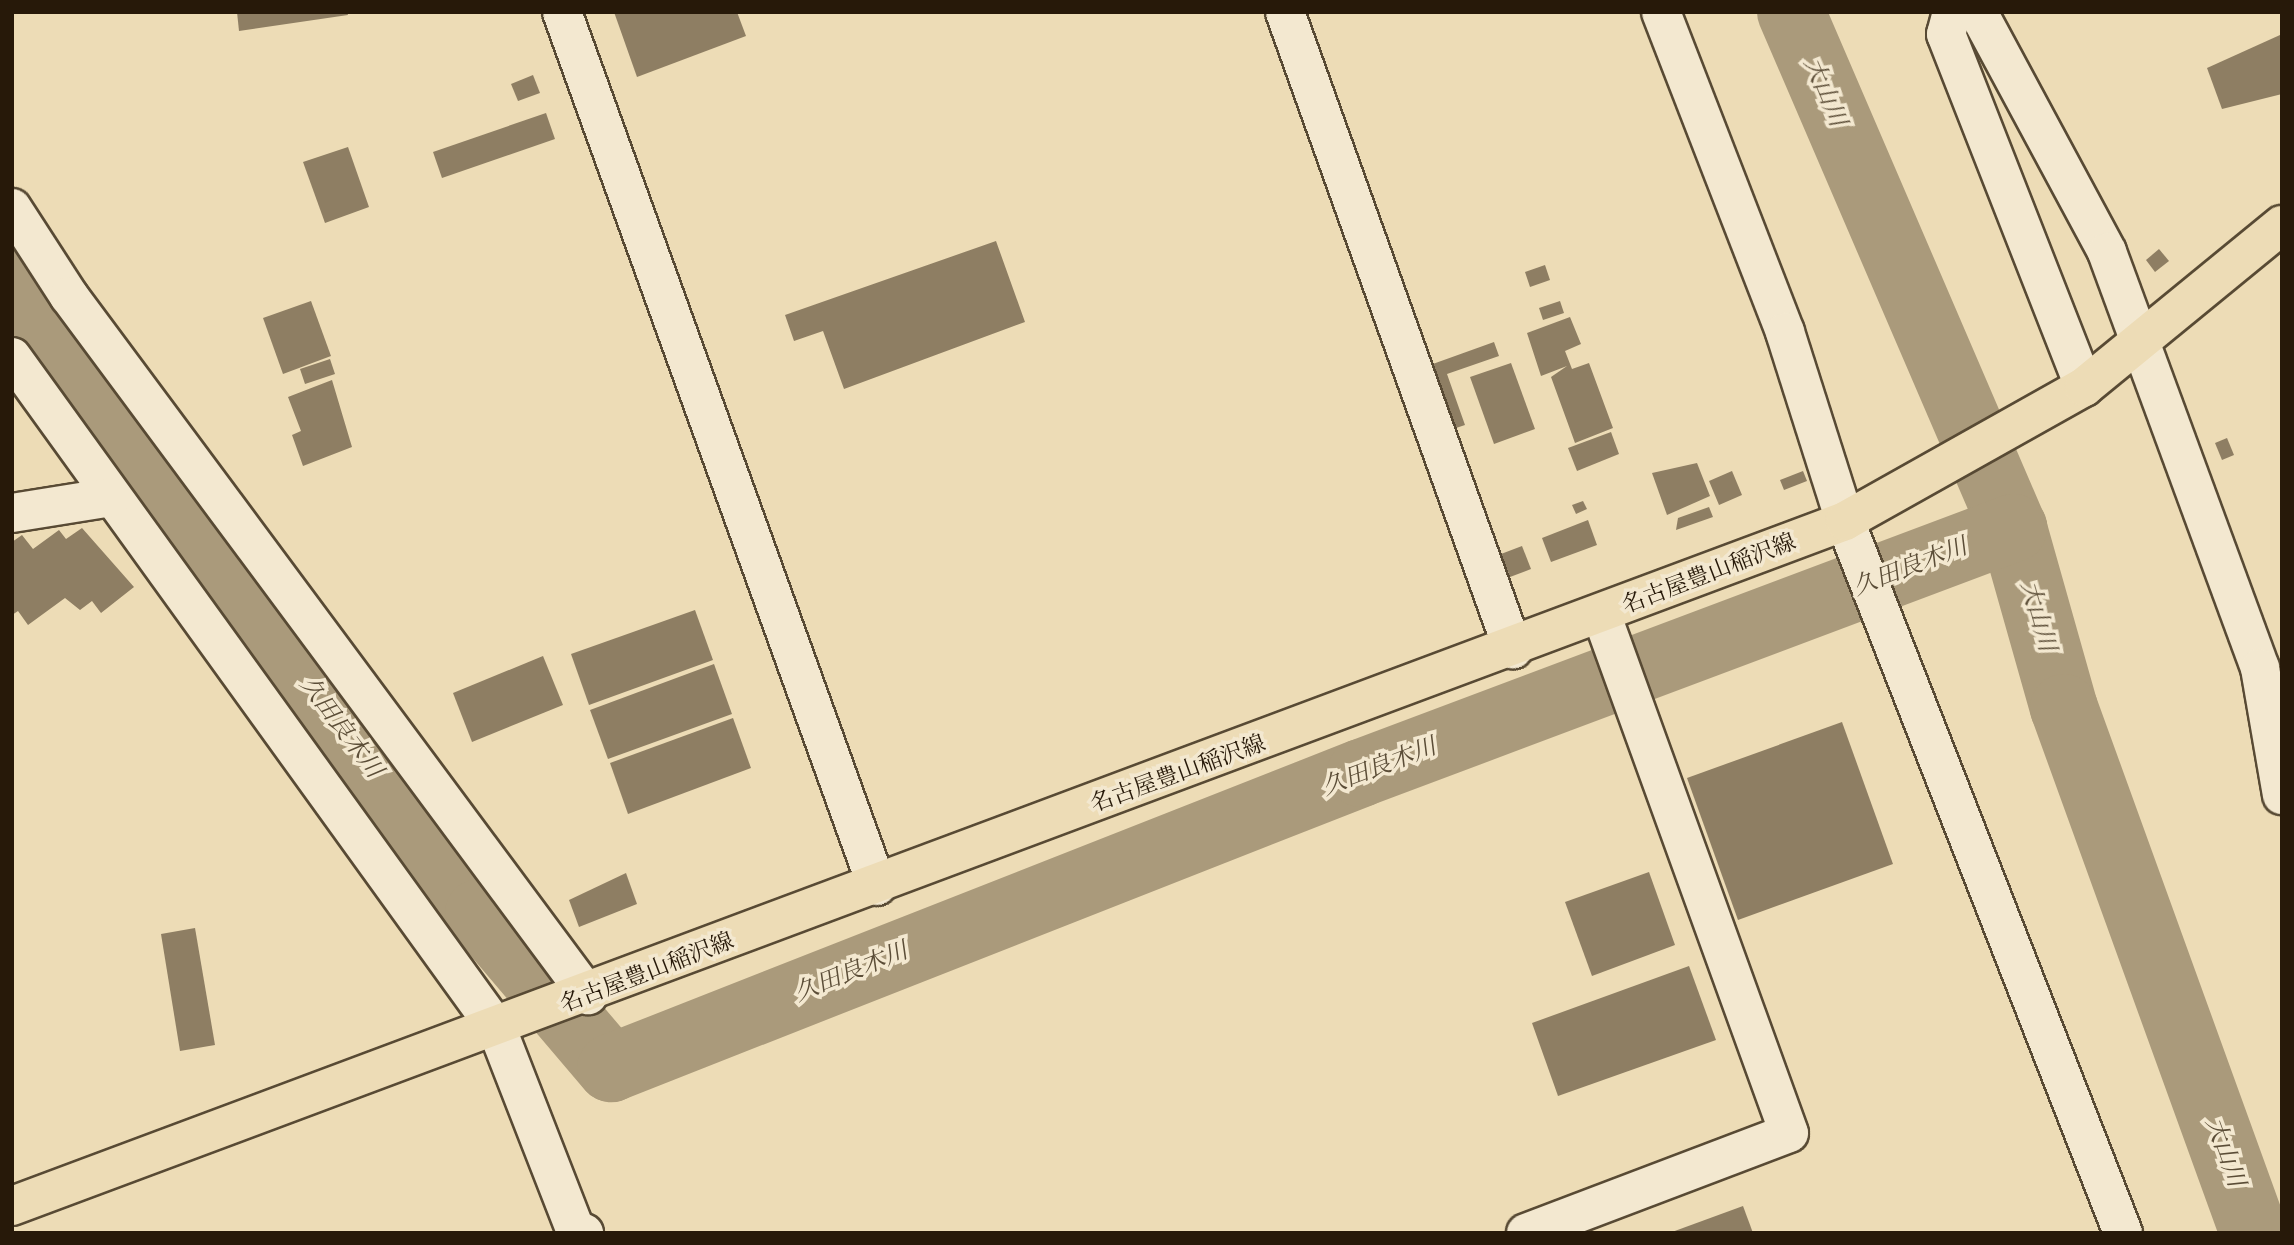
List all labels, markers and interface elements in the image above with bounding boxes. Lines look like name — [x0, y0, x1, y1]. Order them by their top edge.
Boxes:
water label: 大山川 — [1798, 53, 1852, 131]
street label: 名古屋豊山稲沢線 — [1618, 528, 1800, 620]
water label: 久田良木川 — [1849, 532, 1971, 602]
water label: 大山川 — [2014, 577, 2062, 655]
water label: 久田良木川 — [293, 670, 389, 784]
street label: 名古屋豊山稲沢線 — [1087, 730, 1269, 818]
water label: 久田良木川 — [1318, 732, 1440, 802]
street label: 名古屋豊山稲沢線 — [556, 927, 738, 1019]
water label: 久田良木川 — [790, 936, 912, 1008]
water label: 大山川 — [2199, 1113, 2251, 1191]

